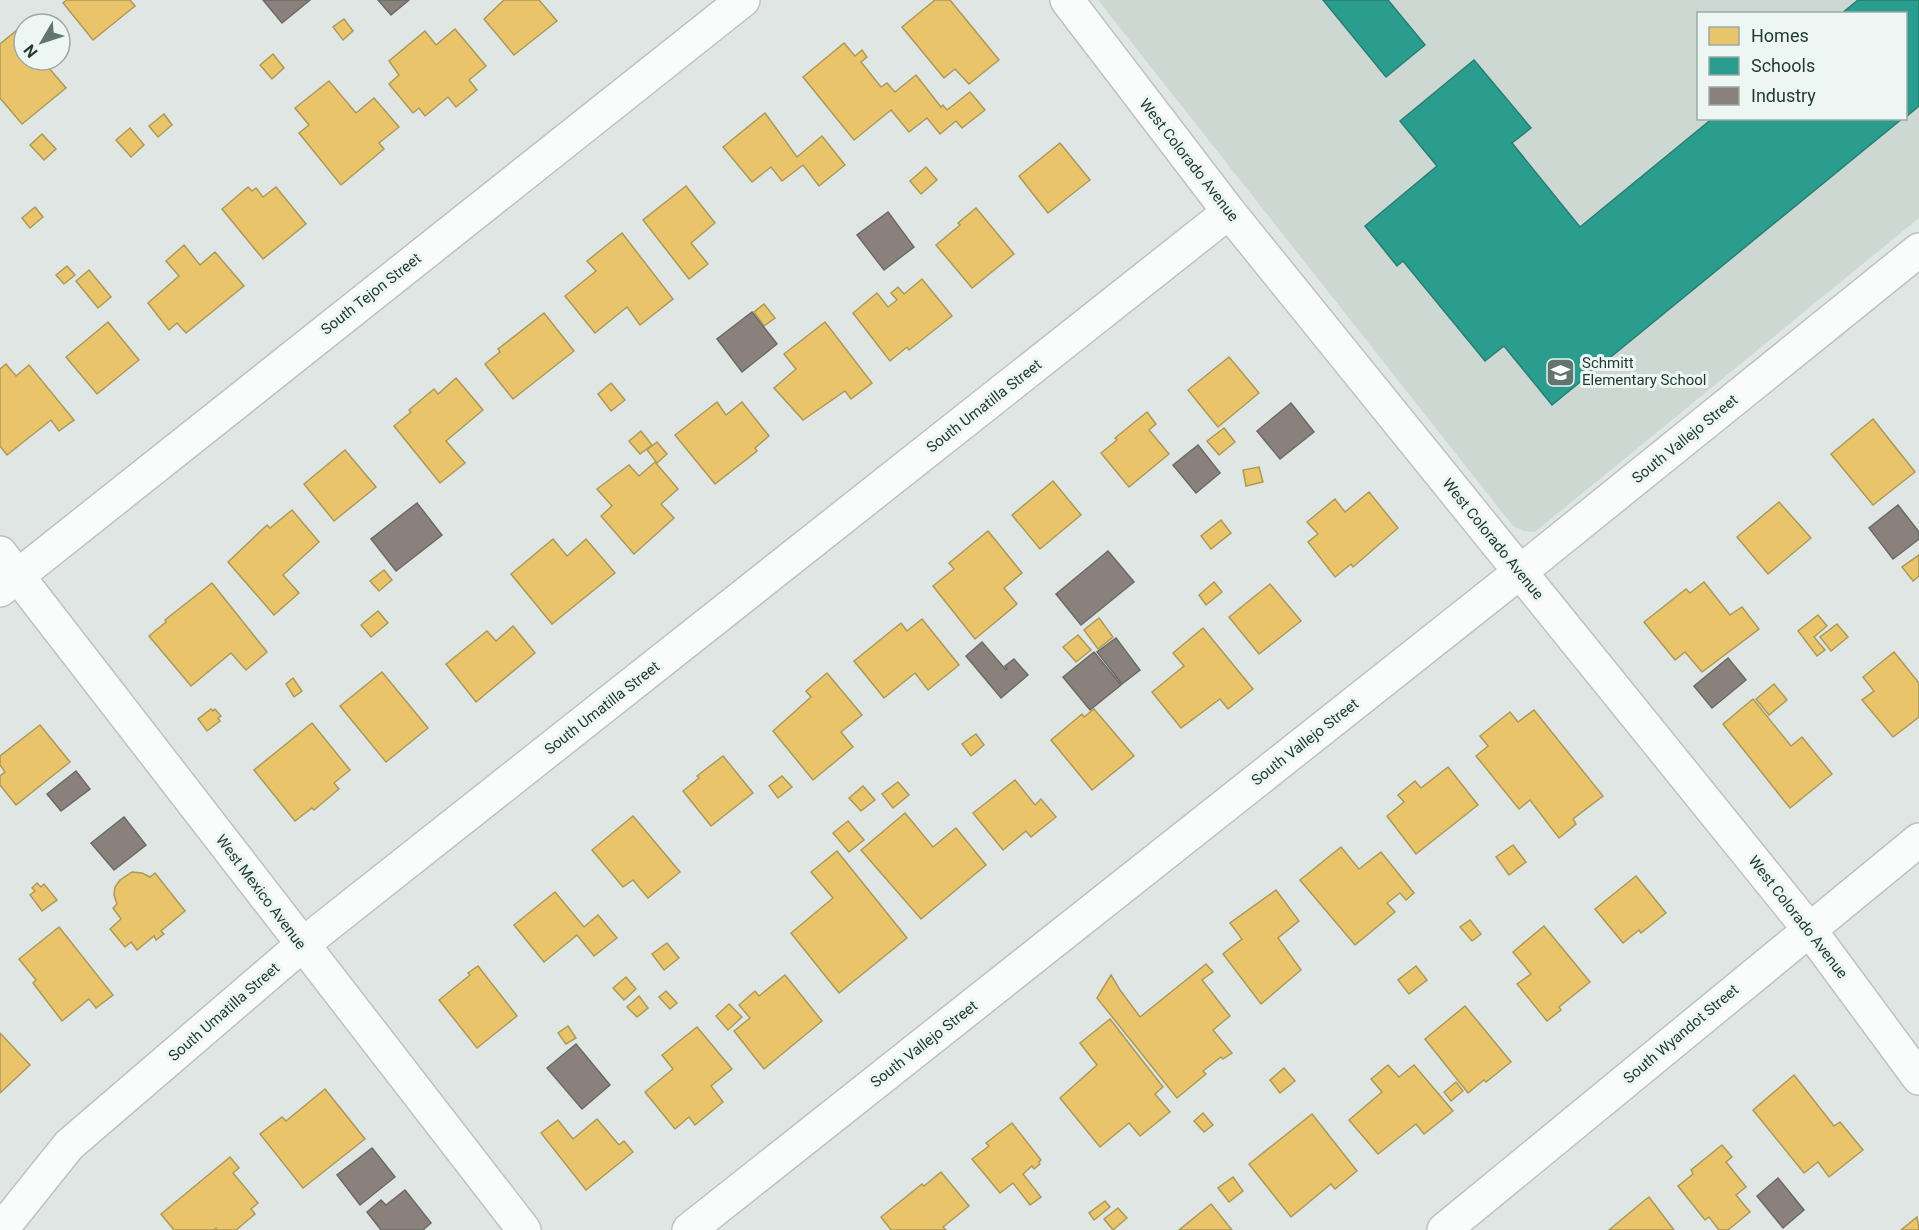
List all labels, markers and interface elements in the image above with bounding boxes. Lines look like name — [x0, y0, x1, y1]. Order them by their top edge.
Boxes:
north arrow — [12, 12, 72, 72]
legend — [1697, 12, 1907, 120]
text: Homes — [1751, 25, 1809, 46]
text: N — [20, 41, 42, 61]
text: Schools — [1751, 55, 1815, 76]
text: Industry — [1751, 85, 1816, 106]
street label: West Colorado Avenue — [1136, 95, 1242, 225]
street label: South Tejon Street — [317, 249, 425, 339]
place label: Schmitt Elementary School — [1582, 354, 1706, 389]
street label: South Umatilla Street — [923, 355, 1045, 456]
school or university icon: Schmitt Elementary School — [1545, 356, 1577, 388]
street label: South Vallejo Street — [1629, 391, 1742, 487]
street label: West Colorado Avenue — [1439, 475, 1547, 603]
street label: South Umatilla Street — [541, 657, 663, 758]
street label: South Vallejo Street — [1248, 695, 1362, 789]
street label: West Mexico Avenue — [212, 831, 310, 953]
street label: West Colorado Avenue — [1745, 852, 1851, 982]
street label: South Umatilla Street — [165, 959, 283, 1065]
street label: South Wyandot Street — [1620, 981, 1742, 1087]
street label: South Vallejo Street — [867, 997, 981, 1091]

